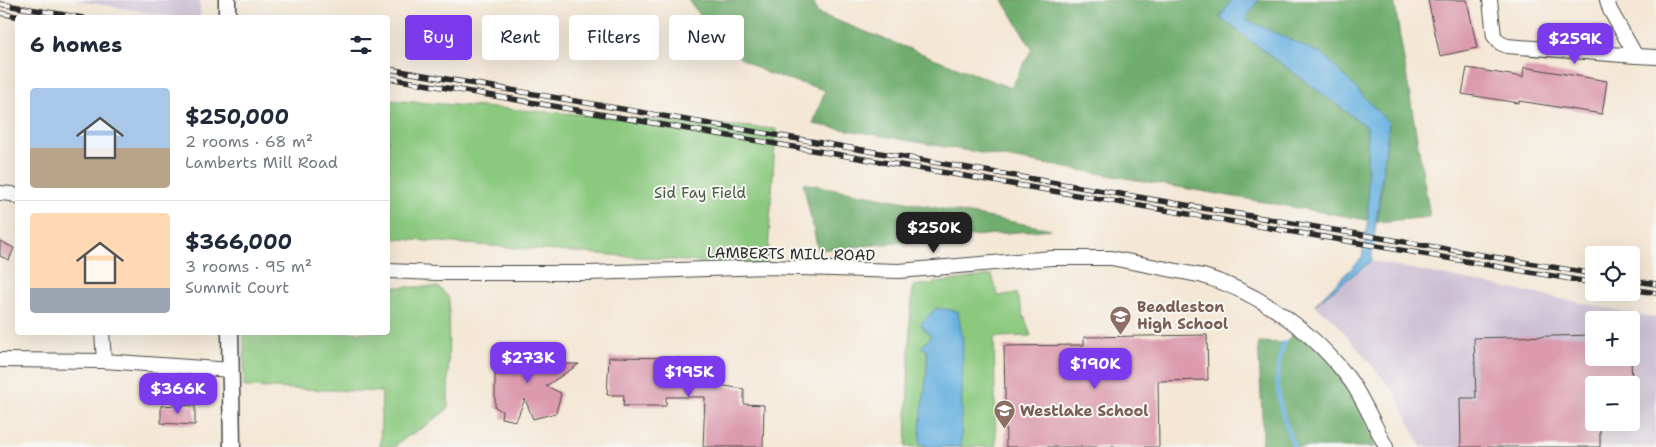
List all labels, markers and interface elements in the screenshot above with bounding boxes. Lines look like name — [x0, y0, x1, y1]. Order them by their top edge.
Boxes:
chip: Buy — [405, 15, 472, 60]
chip: Rent — [482, 15, 559, 60]
chip: Filters — [569, 15, 659, 60]
chip: New — [669, 15, 744, 60]
pin: $259K — [1540, 22, 1610, 65]
text: $259K — [1548, 28, 1602, 49]
text: 6 homes — [30, 31, 122, 59]
icon: filters — [347, 31, 375, 59]
text: $250,000 — [185, 103, 289, 131]
icon: home — [70, 108, 130, 168]
text: 2 rooms · 68 m² — [185, 131, 313, 152]
text: Lamberts Mill Road — [185, 152, 338, 173]
park label: Sid Fay Field — [654, 183, 746, 203]
pin: $250K — [899, 212, 969, 254]
text: $250K — [907, 217, 961, 238]
text: $366,000 — [185, 228, 292, 256]
icon: home — [70, 233, 130, 293]
street label: LAMBERTS MILL ROAD — [707, 243, 875, 265]
map controls — [1585, 246, 1640, 431]
button: locate — [1585, 246, 1640, 301]
text: 3 rooms · 95 m² — [185, 256, 312, 277]
text: Summit Court — [185, 277, 289, 298]
place label: Beadleston High School — [1137, 297, 1228, 334]
school or university icon: Beadleston High School — [1109, 304, 1133, 335]
button: + — [1585, 311, 1640, 366]
pin: $273K — [493, 342, 563, 384]
text: $273K — [501, 347, 555, 368]
pin: $190K — [1060, 348, 1130, 390]
text: $190K — [1070, 353, 1120, 374]
pin: $195K — [654, 356, 724, 398]
text: $195K — [664, 361, 714, 382]
pin: $366K — [143, 372, 213, 415]
button: − — [1585, 376, 1640, 431]
text: $366K — [150, 378, 206, 399]
school or university icon: Westlake School — [992, 399, 1016, 430]
place label: Westlake School — [1020, 401, 1149, 421]

